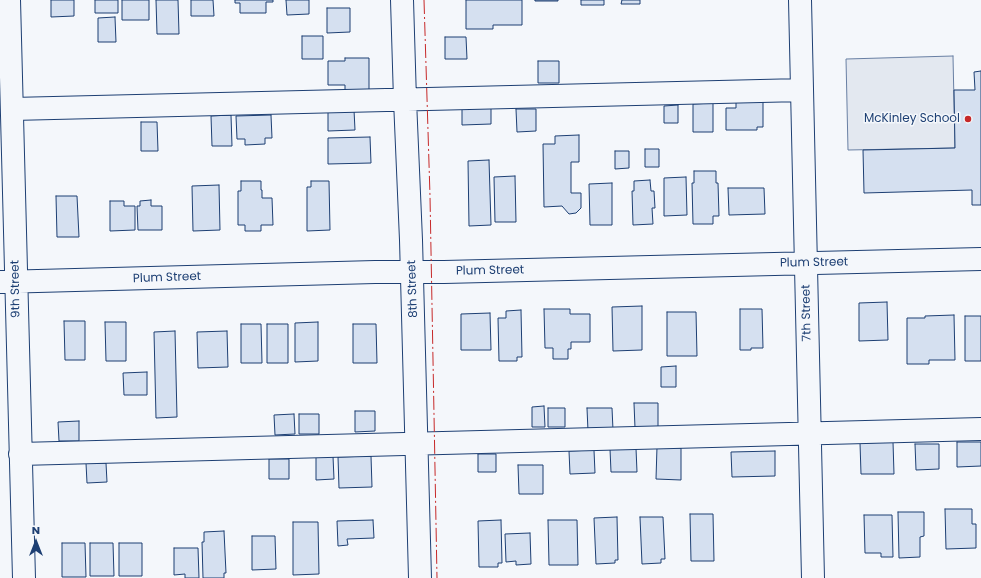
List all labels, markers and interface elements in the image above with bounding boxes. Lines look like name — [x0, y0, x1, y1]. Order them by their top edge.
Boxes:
place label: McKinley School — [864, 112, 960, 126]
marker: McKinley School — [963, 114, 973, 124]
street label: Plum Street — [780, 255, 848, 271]
street label: 9th Street — [8, 260, 24, 318]
street label: 8th Street — [405, 260, 421, 318]
street label: Plum Street — [456, 263, 524, 279]
street label: Plum Street — [133, 270, 201, 286]
street label: 7th Street — [799, 284, 815, 342]
north arrow — [16, 522, 56, 562]
text: N — [32, 522, 40, 538]

